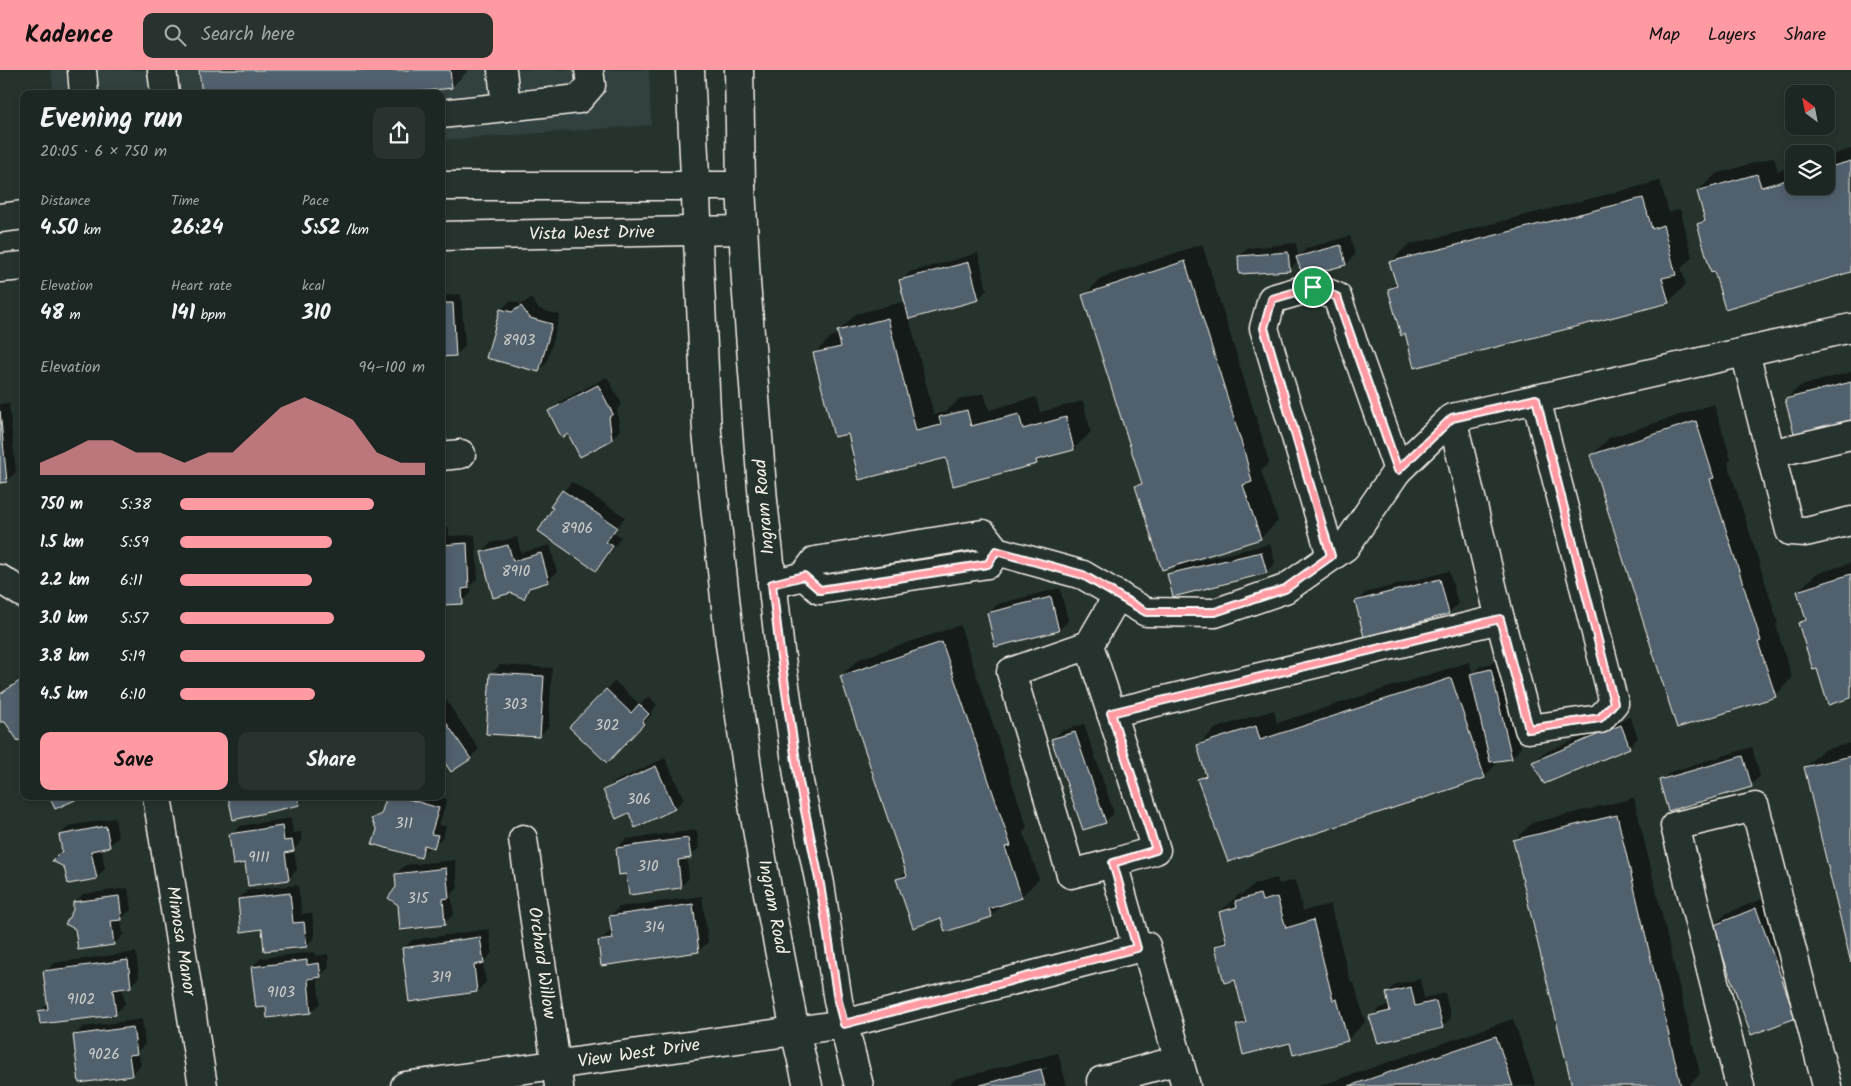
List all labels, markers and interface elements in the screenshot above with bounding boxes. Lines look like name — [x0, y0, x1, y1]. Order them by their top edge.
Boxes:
search box — [143, 13, 493, 58]
text: Kadence — [25, 16, 113, 55]
text: Search here — [201, 20, 295, 50]
icon: search — [161, 21, 189, 49]
text: Map — [1649, 21, 1680, 50]
text: Layers — [1708, 21, 1756, 50]
text: Share — [1784, 21, 1826, 50]
north arrow — [1785, 85, 1835, 135]
map controls — [1785, 85, 1835, 195]
text: Evening run — [40, 97, 183, 142]
button: share — [373, 107, 425, 159]
text: 20:05 · 6 × 750 m — [40, 139, 167, 164]
button: layers — [1785, 145, 1835, 195]
text: Distance — [40, 190, 90, 212]
text: Time — [171, 190, 199, 212]
text: Pace — [302, 190, 329, 212]
text: 4.50 — [40, 212, 78, 245]
text: 26:24 — [171, 212, 223, 245]
text: 5:52 — [302, 212, 341, 245]
street label: Vista West Drive — [529, 218, 655, 250]
text: km — [78, 219, 101, 241]
text: /km — [341, 219, 369, 241]
pin — [1292, 266, 1334, 308]
icon: arrive — [1299, 273, 1327, 301]
text: Elevation — [40, 275, 93, 297]
text: Heart rate — [171, 275, 232, 297]
text: kcal — [302, 275, 325, 297]
text: 48 — [40, 297, 64, 330]
text: 141 — [171, 297, 195, 330]
text: 310 — [302, 297, 331, 330]
text: m — [64, 304, 81, 326]
text: bpm — [195, 304, 226, 326]
house number: 8903 — [503, 329, 536, 353]
text: Elevation — [40, 355, 101, 380]
text: 94–100 m — [358, 355, 425, 380]
street label: Ingram Road — [746, 457, 784, 556]
text: 750 m — [40, 492, 83, 517]
text: 5:38 — [120, 492, 151, 517]
house number: 8906 — [561, 517, 593, 541]
text: 1.5 km — [40, 530, 84, 555]
text: 5:59 — [120, 530, 149, 555]
house number: 8910 — [502, 560, 531, 584]
text: 2.2 km — [40, 568, 90, 593]
text: 6:11 — [120, 568, 143, 593]
text: 3.0 km — [40, 606, 88, 631]
text: 5:57 — [120, 606, 149, 631]
text: 3.8 km — [40, 644, 89, 669]
text: 5:19 — [120, 644, 145, 669]
text: 4.5 km — [40, 682, 88, 707]
text: 6:10 — [120, 682, 146, 707]
house number: 303 — [503, 693, 528, 717]
house number: 302 — [595, 714, 619, 738]
button: Save — [40, 732, 228, 790]
button: Share — [238, 732, 425, 790]
house number: 306 — [627, 788, 651, 812]
house number: 311 — [395, 812, 413, 836]
house number: 9111 — [248, 846, 270, 870]
house number: 310 — [638, 855, 659, 879]
street label: Ingram Road — [749, 857, 796, 958]
street label: Mimosa Manor — [157, 884, 203, 999]
house number: 315 — [407, 887, 430, 911]
street label: Orchard Willow — [519, 905, 563, 1022]
house number: 314 — [643, 916, 665, 940]
house number: 319 — [431, 966, 452, 990]
house number: 9103 — [267, 981, 295, 1005]
house number: 9102 — [67, 988, 95, 1012]
street label: View West Drive — [576, 1031, 702, 1077]
house number: 9026 — [88, 1043, 120, 1067]

